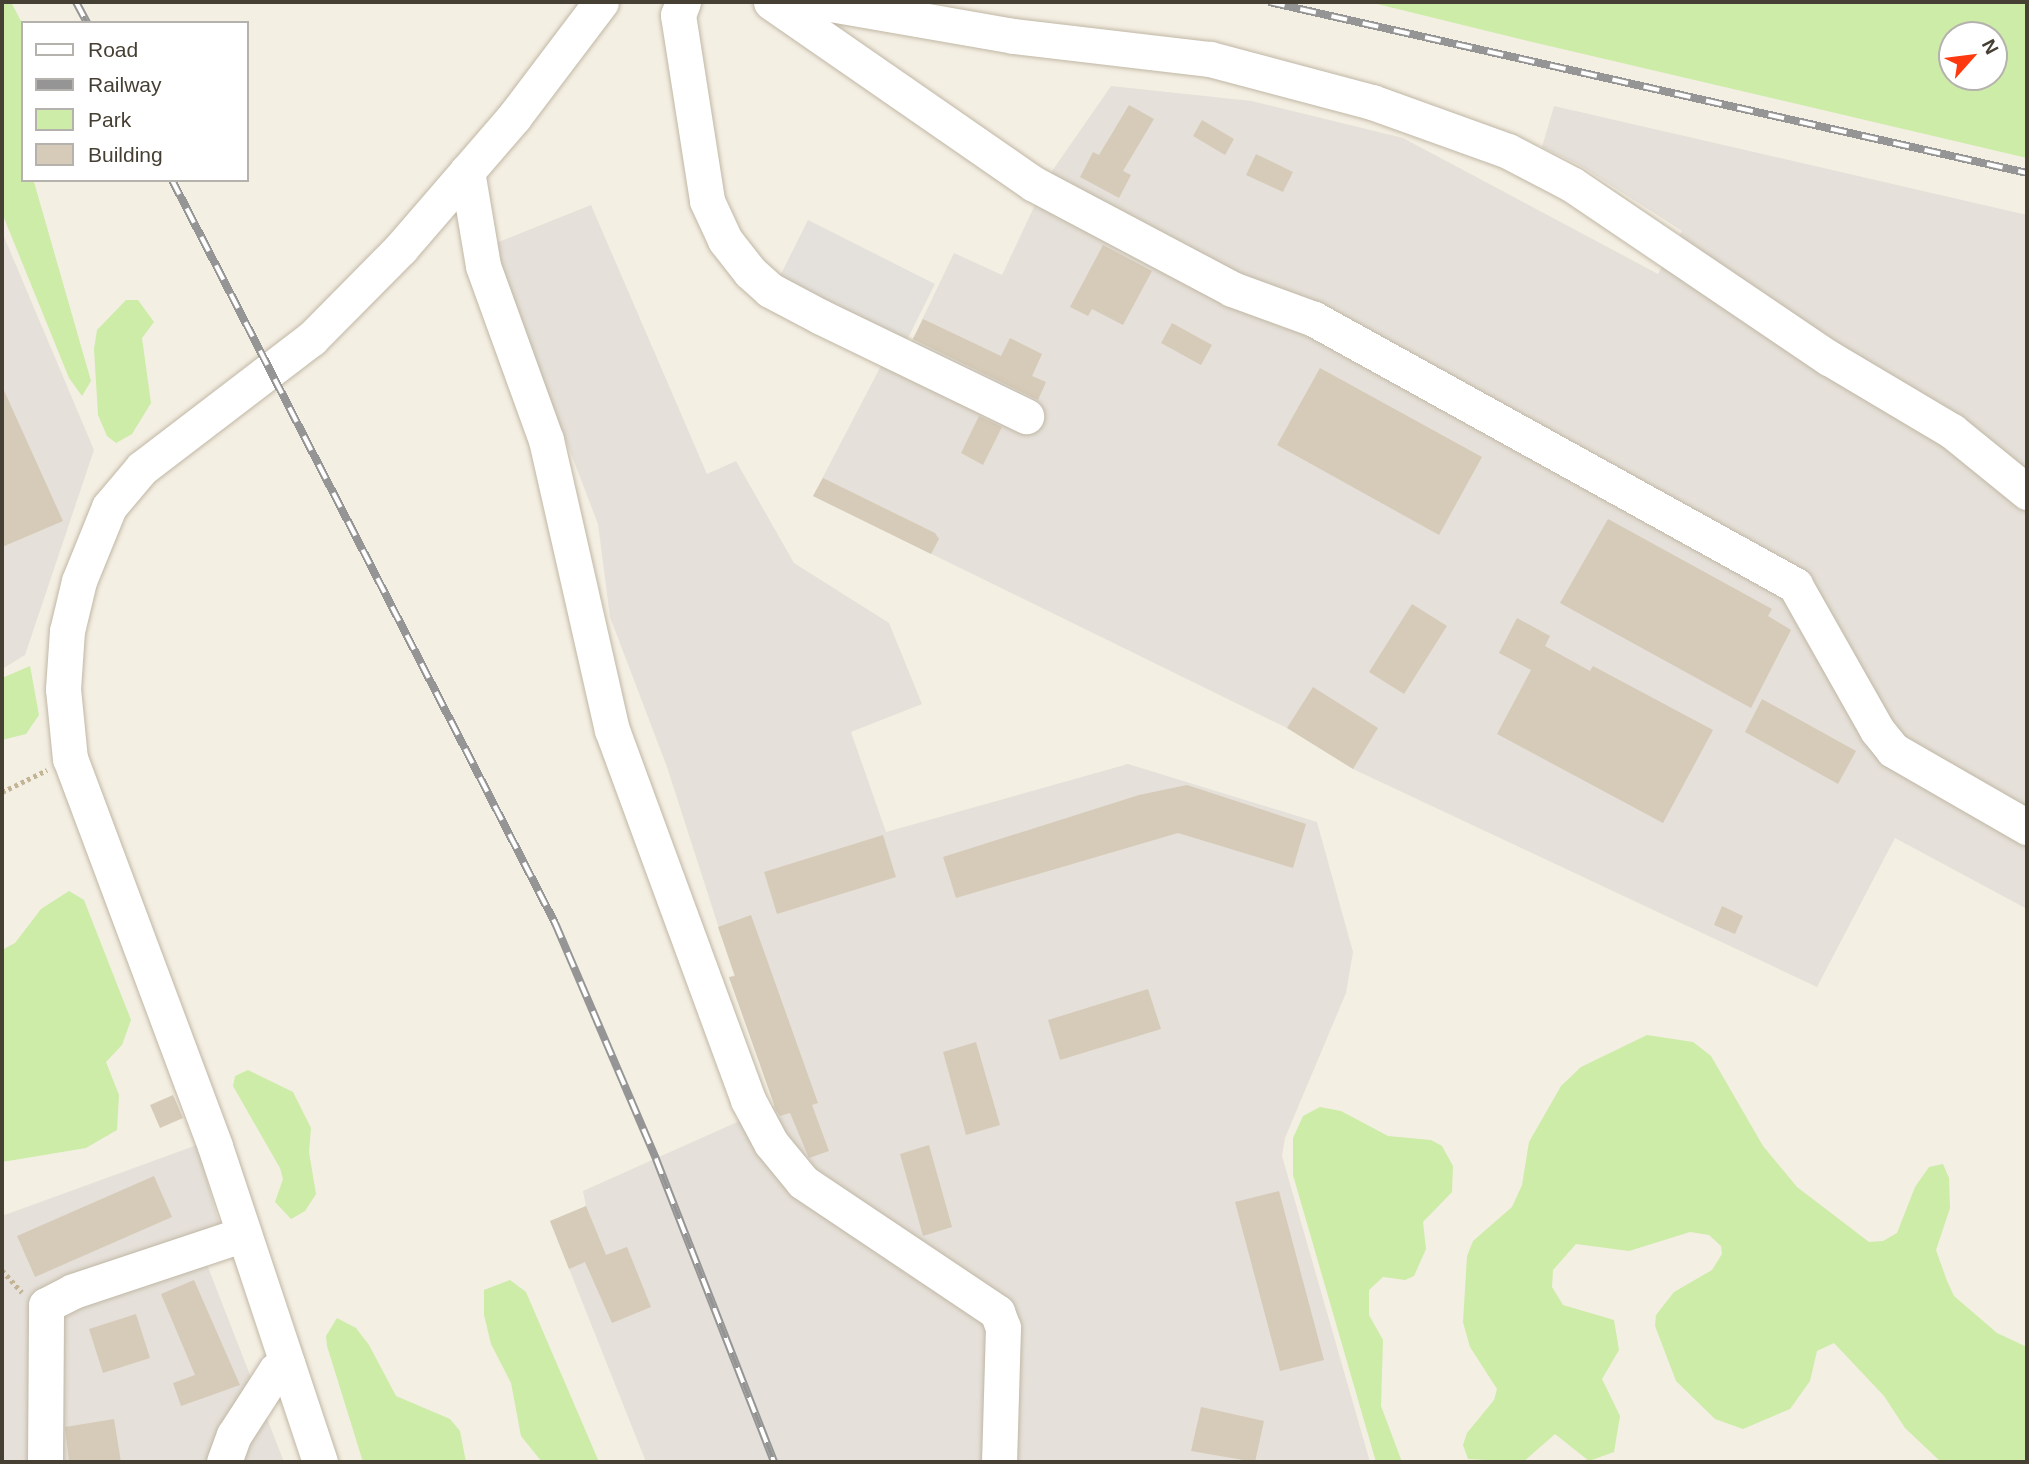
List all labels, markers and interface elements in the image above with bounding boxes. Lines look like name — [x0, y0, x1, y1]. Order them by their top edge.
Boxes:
legend — [21, 21, 248, 182]
north arrow — [1938, 21, 2008, 91]
text: N — [1978, 36, 2003, 58]
text: Road — [88, 38, 138, 61]
text: Railway — [88, 73, 162, 96]
text: Park — [88, 108, 131, 131]
text: Building — [88, 143, 163, 166]

